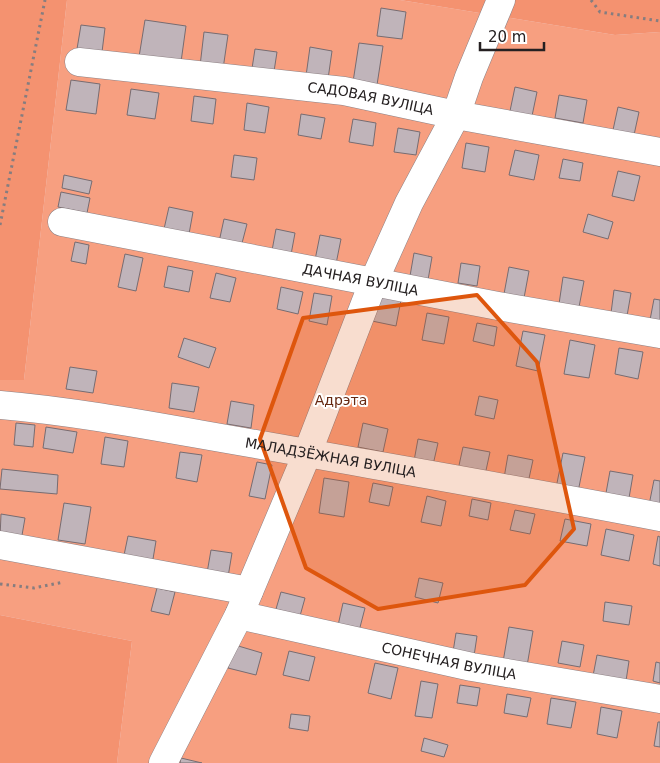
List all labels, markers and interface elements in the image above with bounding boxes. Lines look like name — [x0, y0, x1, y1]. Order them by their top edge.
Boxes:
scale bar — [480, 20, 544, 52]
text: 20 m — [488, 28, 526, 46]
street label: САДОВАЯ ВУЛІЦА — [307, 79, 435, 118]
street label: ДАЧНАЯ ВУЛІЦА — [301, 261, 420, 299]
park label: Адрэта — [315, 392, 367, 408]
street label: МАЛАДЗЁЖНАЯ ВУЛІЦА — [244, 434, 418, 480]
street label: СОНЕЧНАЯ ВУЛІЦА — [380, 639, 518, 683]

